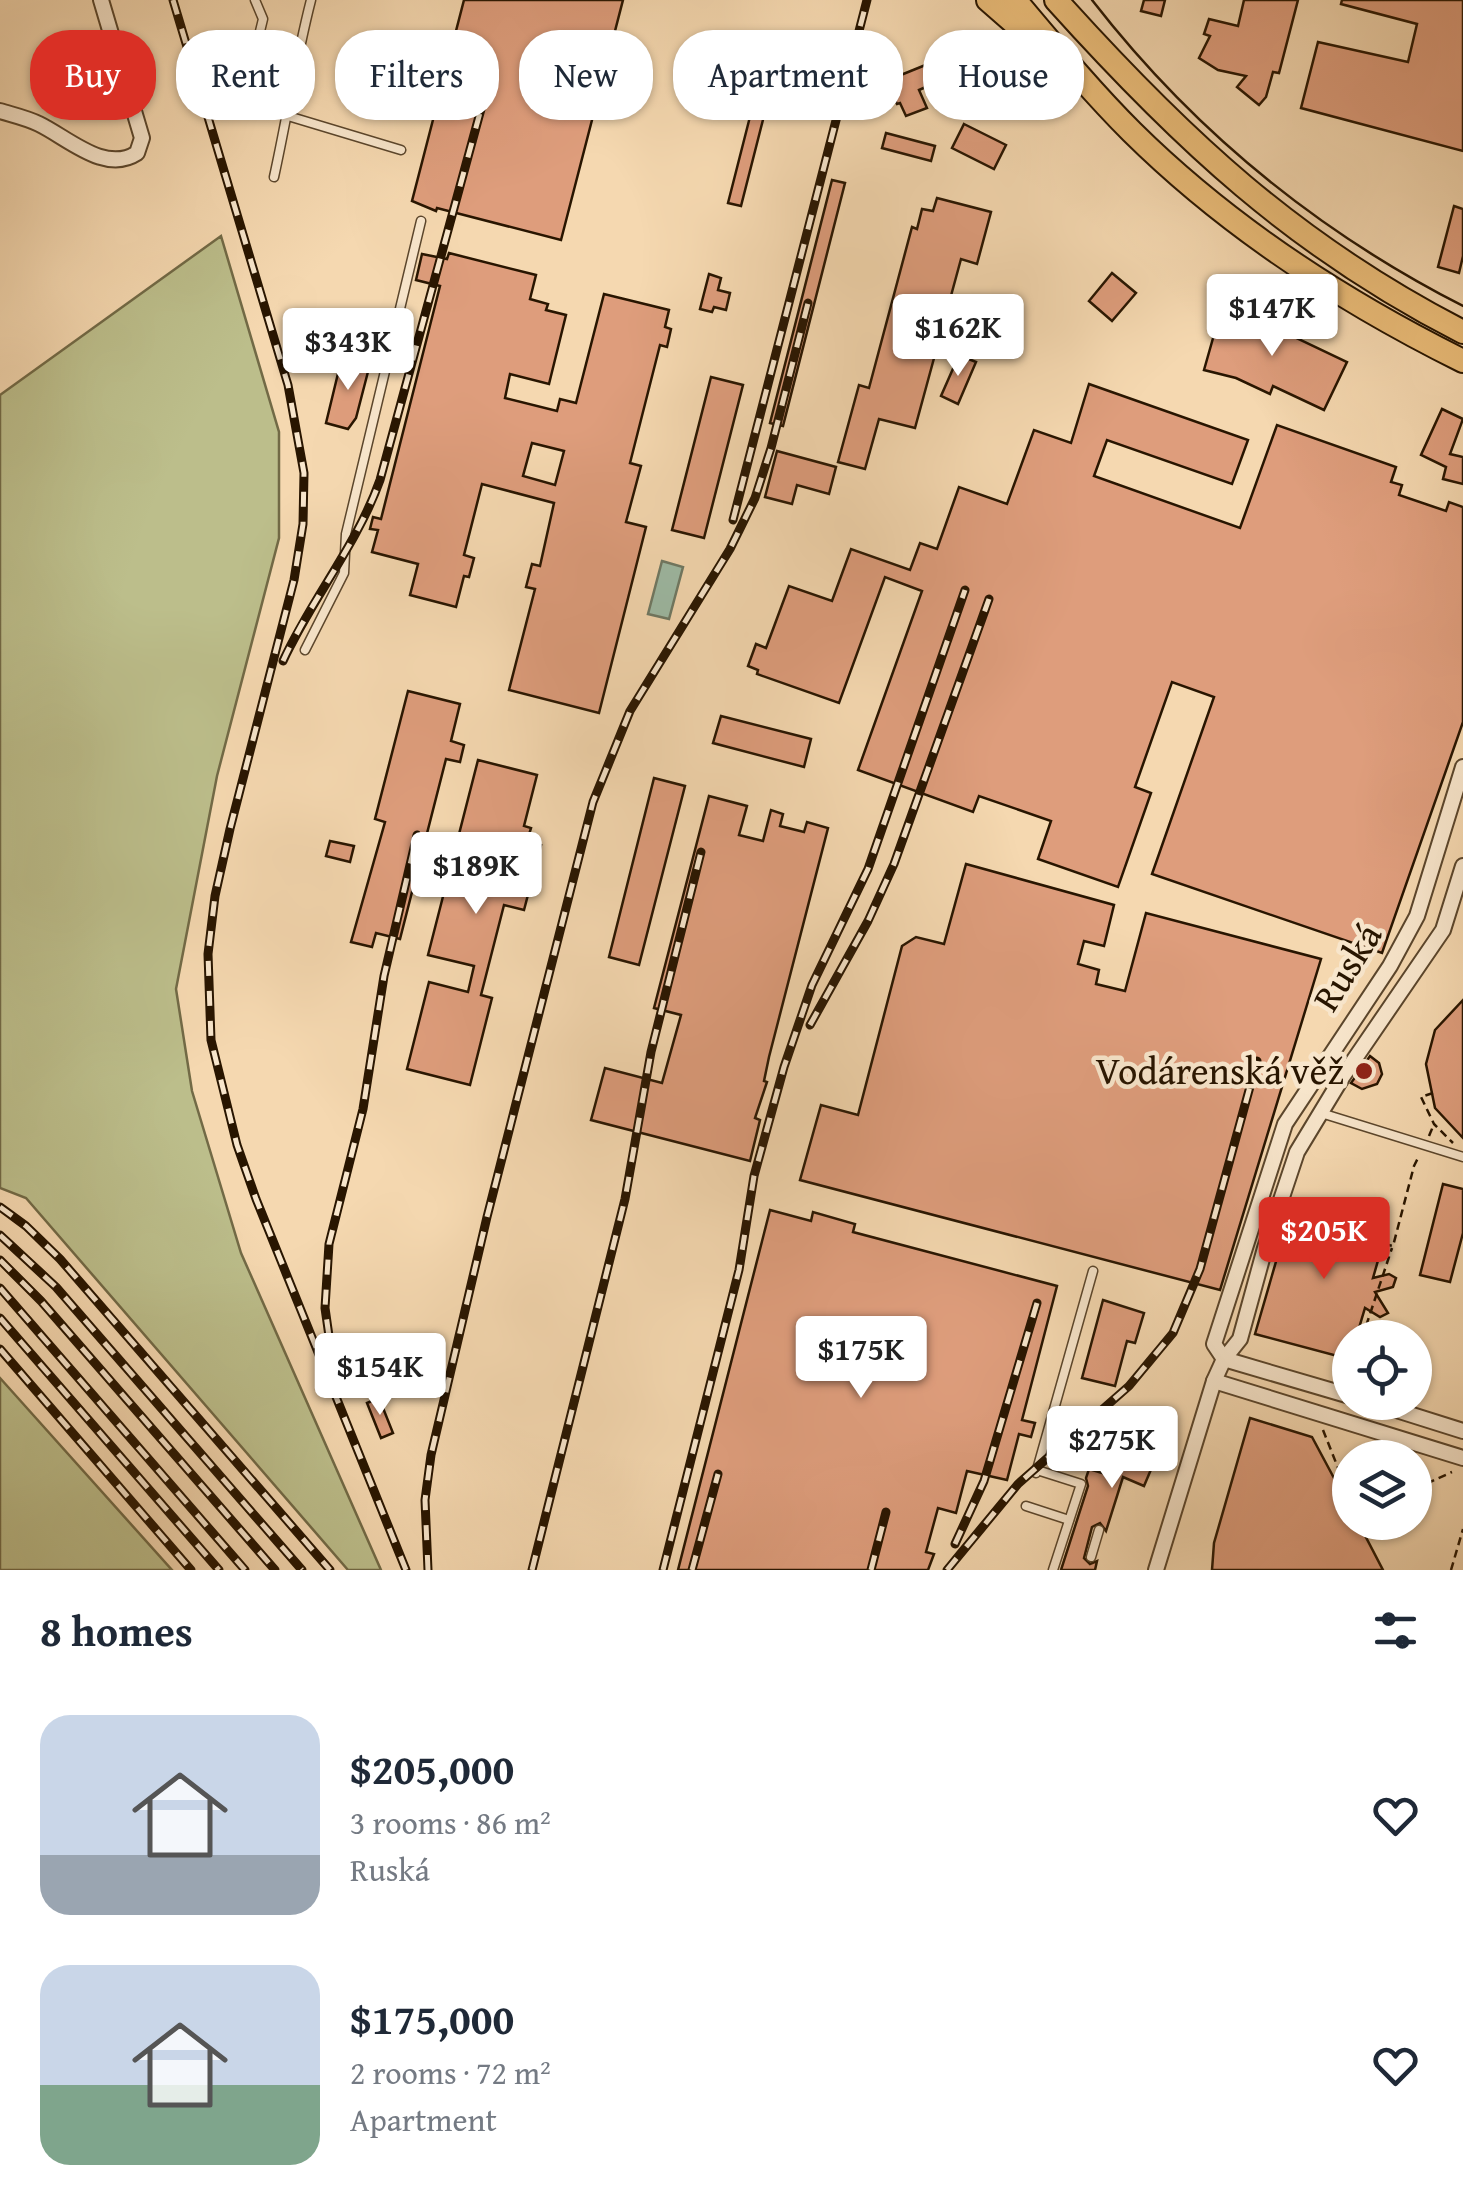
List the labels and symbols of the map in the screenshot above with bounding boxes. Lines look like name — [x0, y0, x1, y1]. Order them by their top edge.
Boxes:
pin: $147K — [1202, 274, 1342, 359]
pin: $162K — [888, 294, 1028, 379]
pin: $343K — [278, 308, 418, 393]
pin: $189K — [406, 832, 546, 917]
street label: Ruská — [1297, 911, 1395, 1021]
place label: Vodárenská věž — [1095, 1042, 1344, 1098]
marker: Vodárenská věž — [1353, 1060, 1375, 1082]
pin: $205K — [1254, 1197, 1394, 1282]
pin: $175K — [791, 1316, 931, 1401]
pin: $154K — [310, 1333, 450, 1418]
pin: $275K — [1042, 1406, 1182, 1491]

